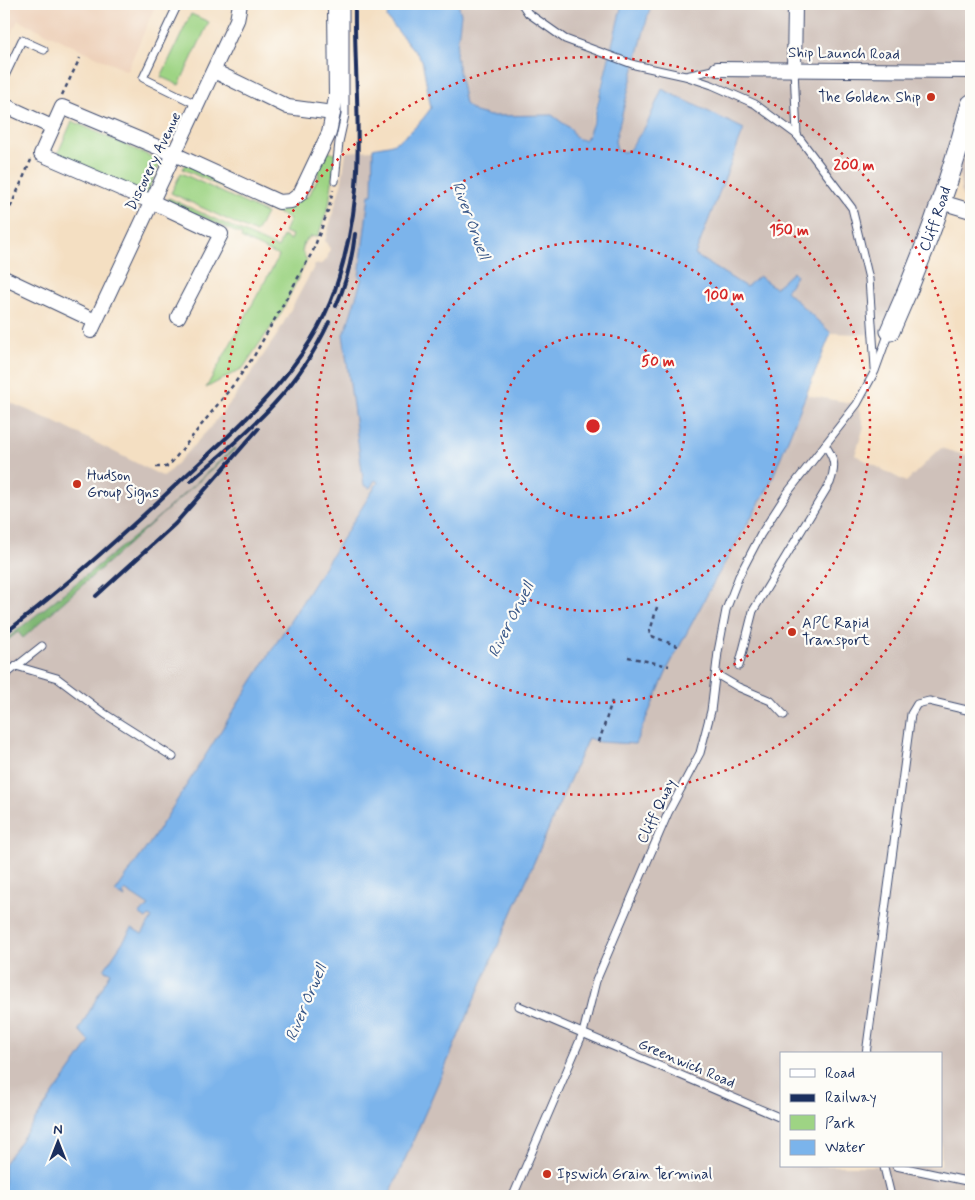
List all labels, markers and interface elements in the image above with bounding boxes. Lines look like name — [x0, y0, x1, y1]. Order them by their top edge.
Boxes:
street label: Ship Launch Road — [788, 43, 900, 65]
place label: The Golden Ship — [818, 88, 921, 108]
marker: The Golden Ship — [925, 91, 937, 103]
street label: Discovery Avenue — [121, 109, 187, 214]
text: 200 m — [834, 156, 875, 176]
water label: River Orwell — [447, 179, 495, 263]
street label: Cliff Road — [915, 184, 957, 254]
text: 150 m — [769, 221, 809, 241]
text: 100 m — [704, 286, 744, 306]
text: 50 m — [641, 352, 675, 372]
centre of rings — [584, 417, 602, 435]
place label: Hudson Group Signs — [87, 466, 159, 504]
marker: Hudson Group Signs — [71, 478, 83, 490]
water label: River Orwell — [483, 578, 540, 661]
place label: APC Rapid Transport — [802, 614, 870, 651]
marker: APC Rapid Transport — [786, 626, 798, 638]
street label: Cliff Quay — [633, 776, 681, 847]
water label: River Orwell — [281, 960, 332, 1044]
street label: Greenwich Road — [635, 1034, 738, 1093]
legend — [780, 1052, 942, 1168]
text: Road — [825, 1064, 855, 1084]
text: Railway — [825, 1088, 877, 1108]
text: Park — [825, 1114, 855, 1134]
north arrow — [32, 1118, 82, 1168]
text: N — [53, 1121, 63, 1139]
text: Water — [825, 1138, 865, 1158]
place label: Ipswich Grain Terminal — [557, 1165, 713, 1185]
marker: Ipswich Grain Terminal — [541, 1168, 553, 1180]

